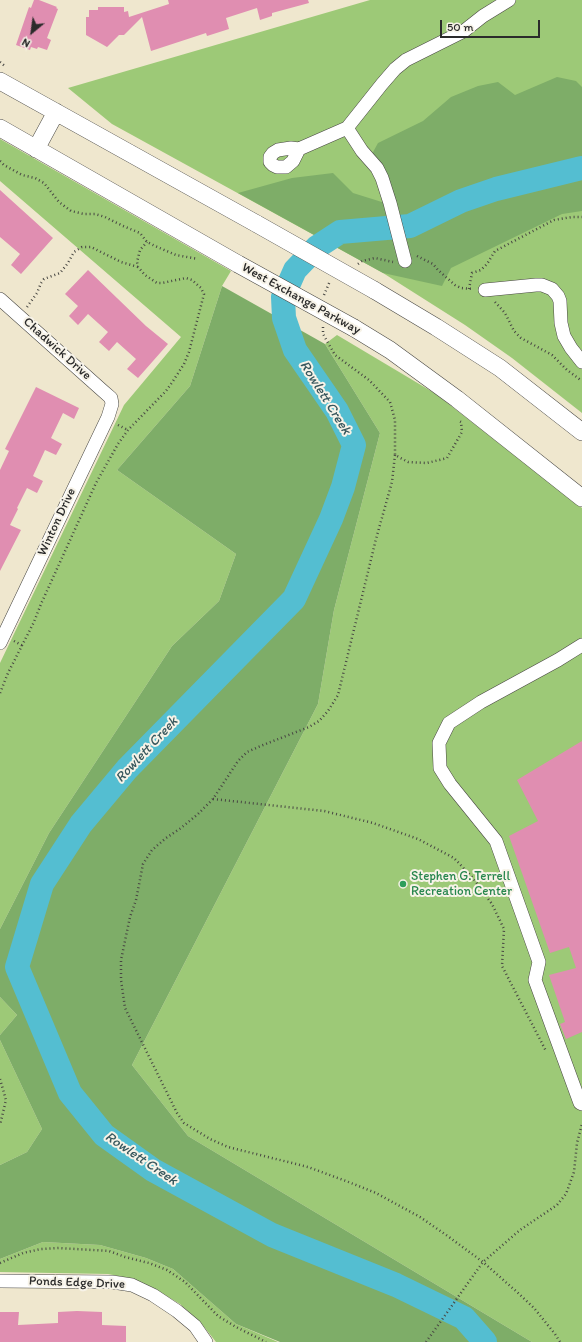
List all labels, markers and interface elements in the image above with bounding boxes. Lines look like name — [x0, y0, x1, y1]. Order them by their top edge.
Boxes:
north arrow — [12, 12, 52, 52]
scale bar — [442, 12, 542, 38]
text: 50 m — [447, 20, 473, 34]
text: N — [20, 35, 32, 50]
street label: West Exchange Parkway — [239, 260, 363, 338]
street label: Chadwick Drive — [20, 314, 94, 384]
water label: Rowlett Creek — [296, 358, 354, 438]
street label: Winton Drive — [35, 486, 79, 558]
water label: Rowlett Creek — [112, 714, 182, 786]
place label: Stephen G. Terrell Recreation Center — [411, 869, 512, 900]
marker: Stephen G. Terrell Recreation Center — [398, 879, 408, 889]
water label: Rowlett Creek — [102, 1129, 180, 1189]
street label: Ponds Edge Drive — [29, 1274, 125, 1292]

